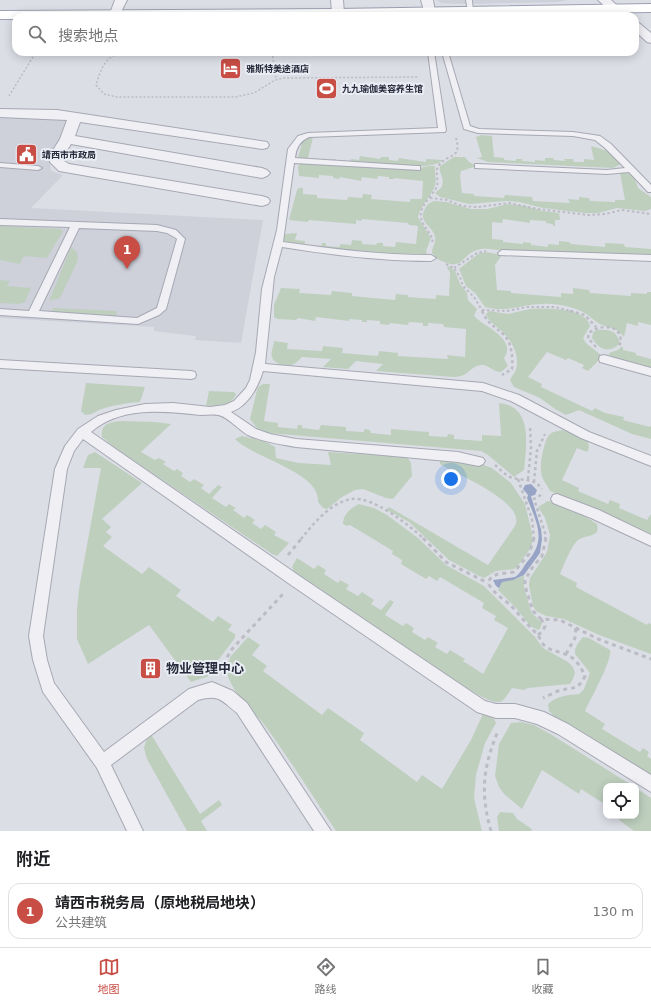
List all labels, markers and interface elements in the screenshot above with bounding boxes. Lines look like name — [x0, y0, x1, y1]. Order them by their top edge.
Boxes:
search box — [12, 12, 639, 56]
icon: search — [26, 23, 48, 45]
text: 搜索地点 — [58, 27, 118, 45]
hotel icon: 雅斯特美途酒店 — [218, 56, 244, 82]
place label: 雅斯特美途酒店 — [246, 64, 309, 74]
sports icon: 九九瑜伽美容养生馆 — [313, 76, 339, 102]
place label: 九九瑜伽美容养生馆 — [342, 83, 423, 94]
public building icon: 靖西市市政局 — [14, 142, 40, 168]
place label: 靖西市市政局 — [42, 150, 96, 160]
pin: 1 — [114, 236, 140, 269]
your location — [441, 469, 461, 489]
building icon: 物业管理中心 — [138, 655, 164, 681]
place label: 物业管理中心 — [166, 661, 244, 676]
map controls — [603, 783, 639, 819]
button: locate — [603, 783, 639, 819]
text: 附近 — [16, 849, 50, 869]
text: 靖西市税务局（原地税局地块） — [55, 894, 265, 912]
text: 1 — [25, 904, 35, 919]
text: 130 m — [592, 904, 634, 919]
text: 公共建筑 — [55, 915, 107, 930]
tab: 地图 — [98, 956, 120, 996]
tab: 路线 — [315, 956, 337, 996]
tab: 收藏 — [532, 956, 554, 996]

